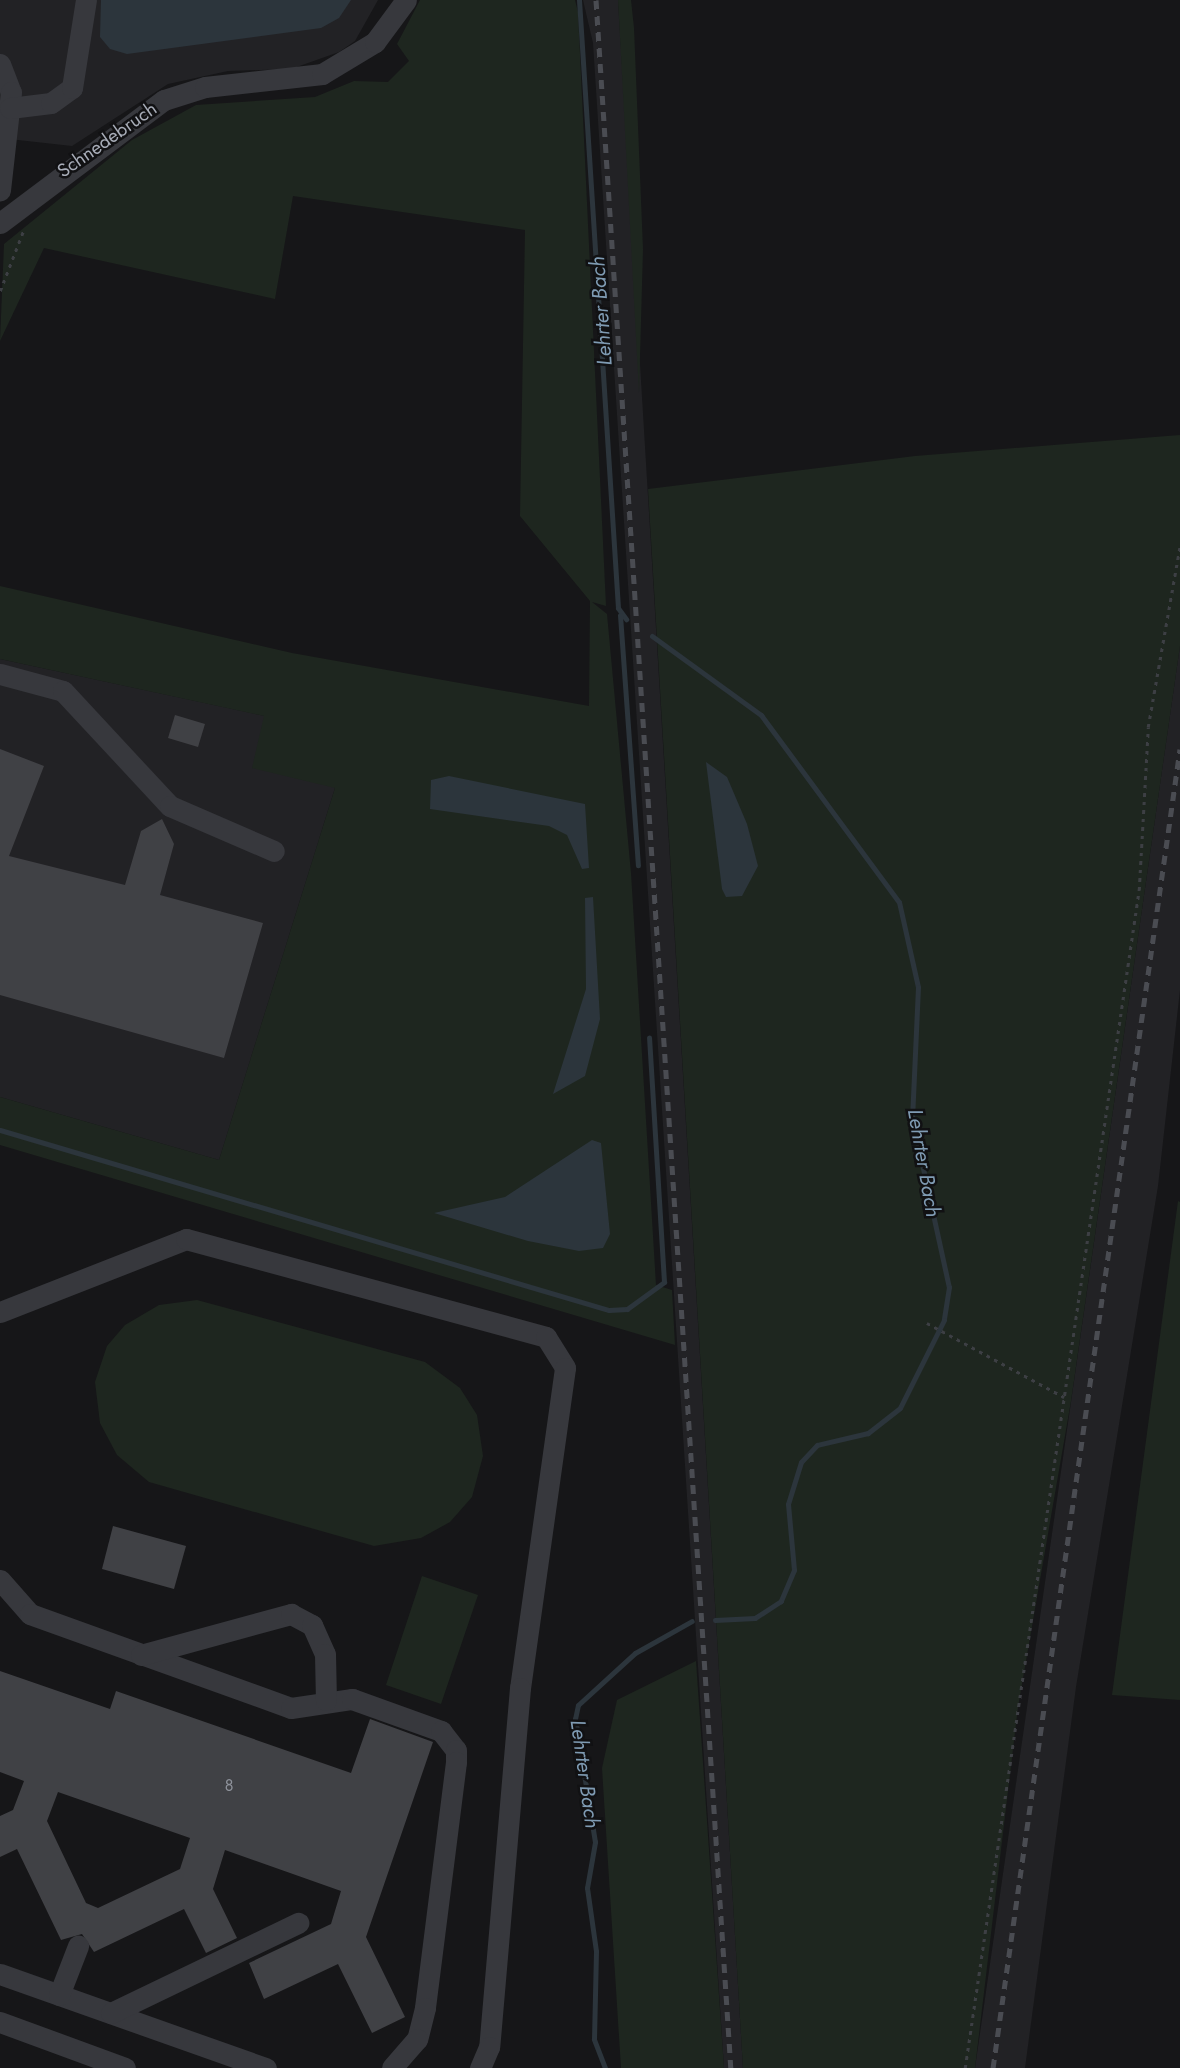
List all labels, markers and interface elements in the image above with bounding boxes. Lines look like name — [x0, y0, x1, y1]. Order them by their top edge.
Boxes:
street label: Schnedebruch — [53, 97, 161, 183]
water label: Lehrter Bach — [585, 256, 617, 366]
water label: Lehrter Bach — [902, 1107, 946, 1219]
water label: Lehrter Bach — [565, 1718, 605, 1830]
house number: 8 — [225, 1776, 233, 1796]

